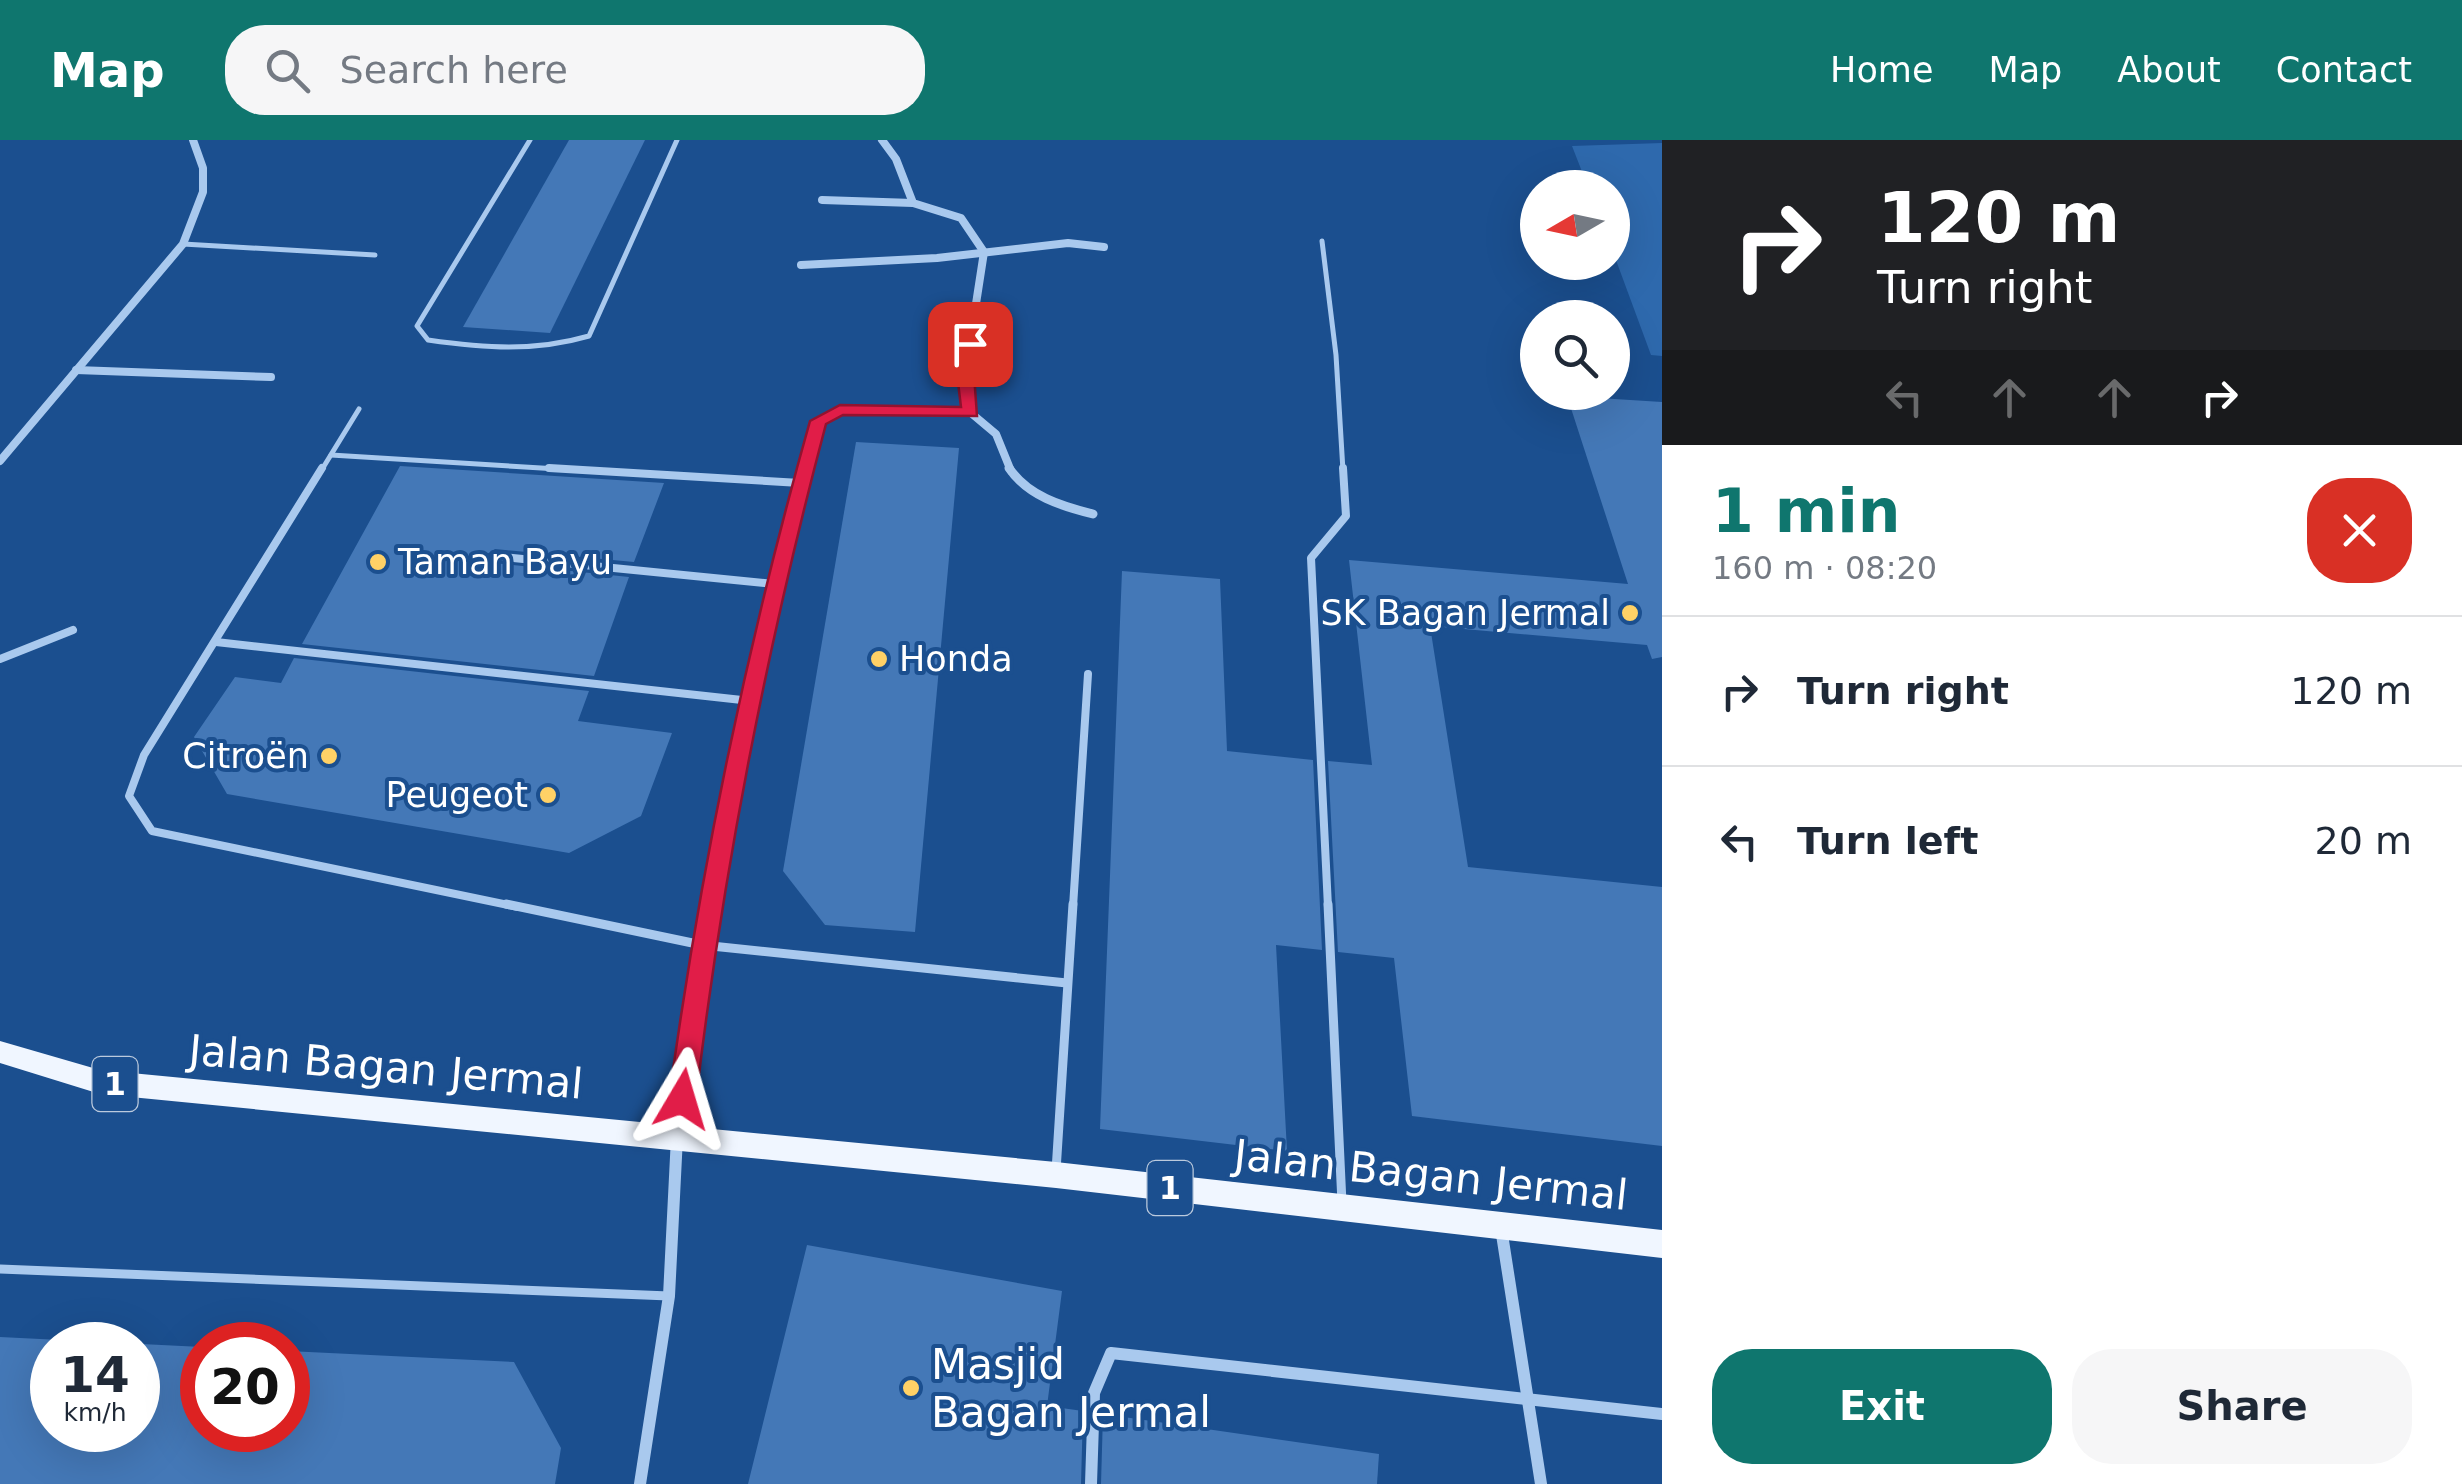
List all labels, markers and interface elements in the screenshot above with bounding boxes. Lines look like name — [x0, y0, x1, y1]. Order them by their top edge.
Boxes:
search box — [225, 25, 925, 115]
text: Map — [50, 42, 165, 98]
icon: search — [260, 43, 315, 98]
text: Search here — [340, 48, 568, 92]
text: Home — [1830, 50, 1933, 90]
text: Map — [1988, 50, 2062, 90]
text: About — [2117, 50, 2221, 90]
text: Contact — [2276, 50, 2412, 90]
north arrow — [1520, 170, 1630, 280]
map controls — [1520, 170, 1630, 410]
text: 120 m — [1877, 177, 2120, 259]
icon: right — [1712, 180, 1842, 310]
text: Turn right — [1877, 261, 2092, 314]
button: search — [1520, 300, 1630, 410]
pin — [928, 302, 1013, 387]
icon: arrive — [943, 317, 998, 372]
icon: left — [1877, 370, 1932, 425]
icon: ahead — [1982, 370, 2037, 425]
icon: ahead — [2087, 370, 2142, 425]
icon: right — [2192, 370, 2247, 425]
text: 1 min — [1712, 476, 1900, 546]
button: close — [2307, 478, 2412, 583]
place label: Taman Bayu — [397, 542, 612, 582]
text: 160 m · 08:20 — [1712, 549, 1937, 587]
marker: Taman Bayu — [367, 551, 389, 573]
place label: SK Bagan Jermal — [1320, 593, 1610, 633]
marker: SK Bagan Jermal — [1619, 602, 1641, 624]
place label: Honda — [899, 639, 1013, 679]
marker: Honda — [868, 648, 890, 670]
icon: right — [1712, 664, 1767, 719]
text: Turn right — [1797, 669, 2009, 713]
text: 120 m — [2290, 669, 2412, 713]
place label: Citroën — [182, 736, 309, 776]
marker: Citroën — [318, 745, 340, 767]
place label: Peugeot — [386, 775, 528, 815]
marker: Peugeot — [537, 784, 559, 806]
icon: left — [1712, 814, 1767, 869]
text: Turn left — [1797, 819, 1978, 863]
text: 20 m — [2315, 819, 2412, 863]
street label: Jalan Bagan Jermal — [184, 1025, 585, 1109]
position arrow — [630, 1047, 734, 1151]
road number: 1 — [92, 1057, 138, 1111]
street label: Jalan Bagan Jermal — [1229, 1130, 1630, 1220]
road number: 1 — [1148, 1161, 1192, 1215]
speed limit sign: 20 — [180, 1322, 310, 1452]
place label: Masjid Bagan Jermal — [931, 1340, 1211, 1437]
text: 14 — [60, 1346, 130, 1404]
button: Exit — [1712, 1349, 2052, 1464]
button: Share — [2072, 1349, 2412, 1464]
marker: Masjid Bagan Jermal — [900, 1377, 922, 1399]
text: km/h — [63, 1398, 127, 1427]

